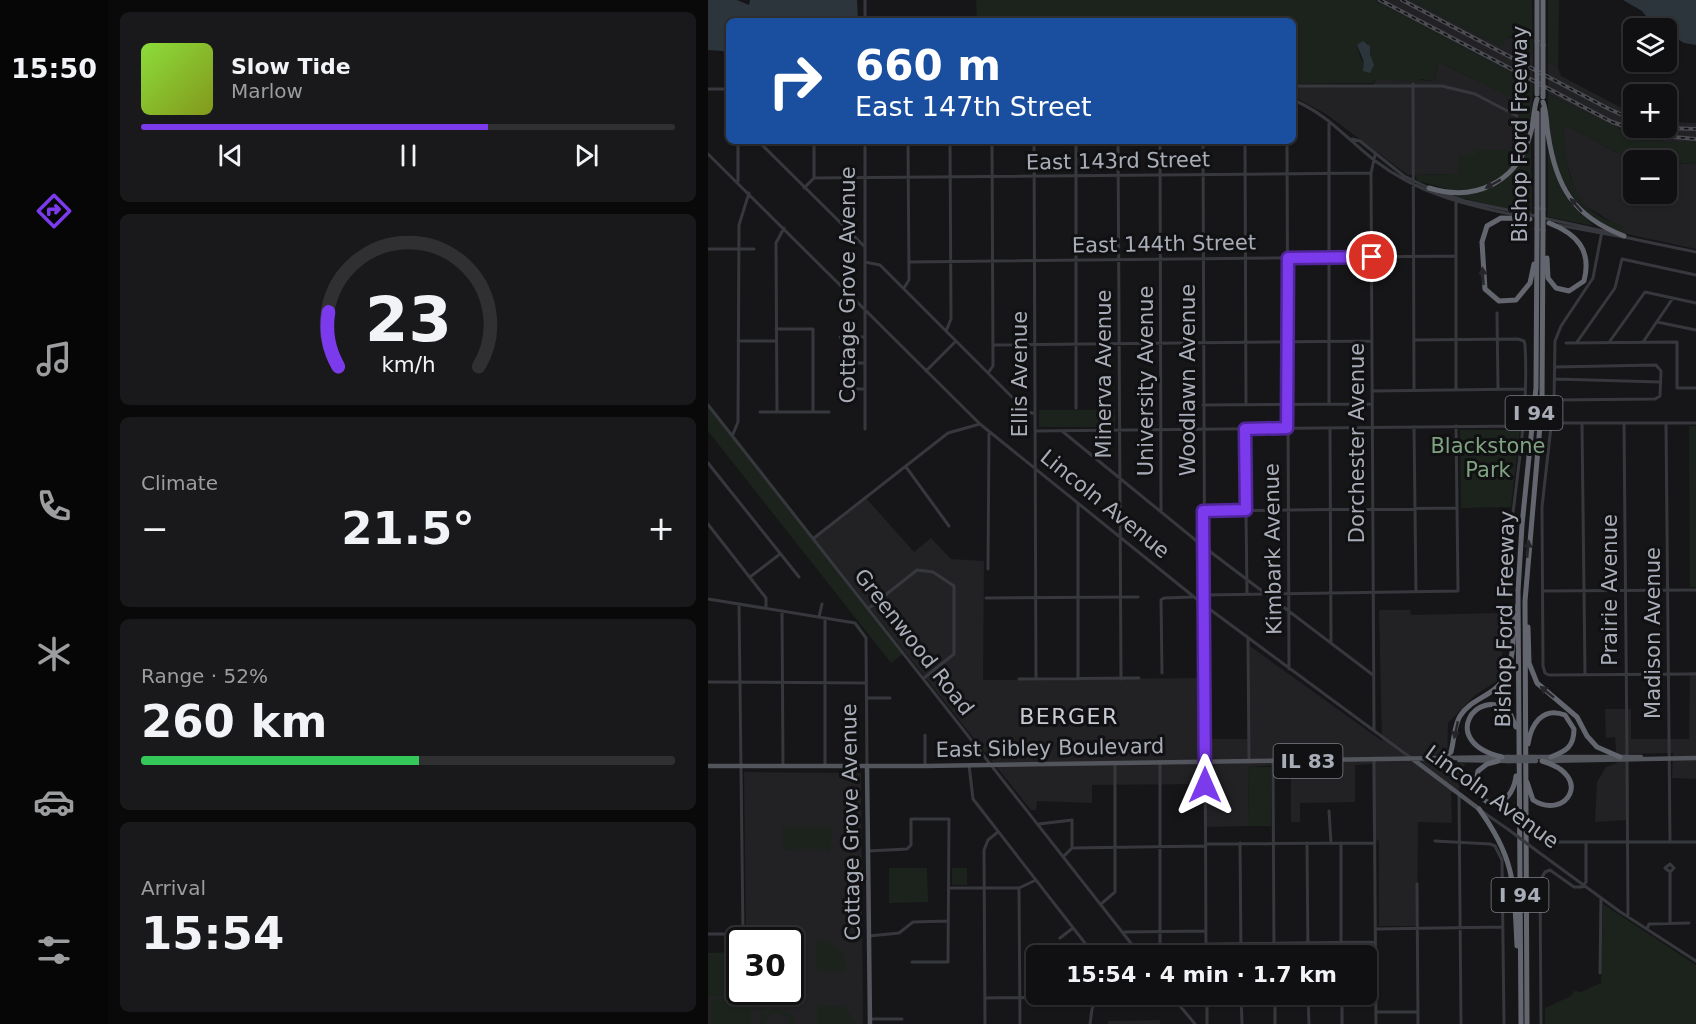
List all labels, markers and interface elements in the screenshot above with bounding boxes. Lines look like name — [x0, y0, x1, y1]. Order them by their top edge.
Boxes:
map controls — [1623, 18, 1677, 204]
button: layers — [1623, 18, 1677, 72]
street label: Bishop Ford Freeway — [1508, 26, 1532, 242]
text: 660 m — [855, 41, 1001, 90]
icon: right — [756, 42, 834, 120]
text: 15:50 — [11, 53, 97, 84]
text: Slow Tide — [231, 54, 351, 79]
text: Marlow — [231, 79, 303, 103]
button: + — [1623, 84, 1677, 138]
text: East 147th Street — [855, 91, 1092, 122]
icon: previous — [214, 139, 247, 172]
icon: pause — [392, 139, 425, 172]
icon: next — [570, 139, 603, 172]
street label: East 143rd Street — [1026, 147, 1210, 175]
button: − — [1623, 150, 1677, 204]
street label: Cottage Grove Avenue — [836, 166, 860, 404]
one-way arrow — [1485, 179, 1502, 189]
icon: directions — [33, 190, 75, 232]
one-way arrow — [1569, 197, 1582, 213]
street label: East 144th Street — [1072, 230, 1256, 258]
pin — [1346, 231, 1397, 282]
icon: arrive — [1355, 240, 1388, 273]
one-way arrow — [1478, 266, 1487, 285]
text: 23 — [365, 283, 451, 356]
street label: Woodlawn Avenue — [1176, 284, 1200, 476]
street label: University Avenue — [1134, 286, 1158, 476]
street label: Minerva Avenue — [1092, 290, 1116, 458]
street label: Ellis Avenue — [1008, 311, 1032, 437]
icon: music — [33, 338, 75, 380]
street label: Dorchester Avenue — [1345, 343, 1369, 543]
text: km/h — [381, 352, 435, 377]
road number: I 94 — [1506, 396, 1562, 430]
park label: Blackstone Park — [1430, 434, 1546, 482]
street label: Lincoln Avenue — [1036, 445, 1174, 563]
street label: Kimbark Avenue — [1260, 463, 1286, 635]
text: Climate — [141, 471, 218, 495]
icon: phone — [33, 485, 75, 527]
text: 21.5° — [341, 502, 475, 555]
text: − — [141, 509, 169, 548]
text: + — [647, 509, 675, 548]
street label: Bishop Ford Freeway — [1491, 510, 1519, 728]
street label: Prairie Avenue — [1598, 514, 1622, 666]
one-way arrow — [1523, 540, 1533, 559]
street label: Madison Avenue — [1641, 547, 1665, 719]
street label: Greenwood Road — [849, 564, 979, 720]
icon: climate — [33, 633, 75, 675]
text: Range · 52% — [141, 664, 268, 688]
one-way arrow — [1539, 686, 1555, 699]
text: 260 km — [141, 695, 327, 748]
street label: Cottage Grove Avenue — [837, 703, 865, 941]
district label: BERGER — [1019, 704, 1119, 729]
one-way arrow — [1451, 721, 1460, 740]
street label: East Sibley Boulevard — [936, 734, 1164, 762]
street label: Lincoln Avenue — [1421, 741, 1563, 853]
road number: IL 83 — [1274, 744, 1342, 778]
position arrow — [1173, 753, 1237, 817]
icon: car — [33, 781, 75, 823]
text: Arrival — [141, 876, 206, 900]
road number: I 94 — [1492, 878, 1548, 912]
text: 15:54 — [141, 907, 284, 960]
speed limit sign: 30 — [726, 927, 804, 1005]
icon: filters — [33, 929, 75, 971]
text: 15:54 · 4 min · 1.7 km — [1066, 962, 1337, 987]

